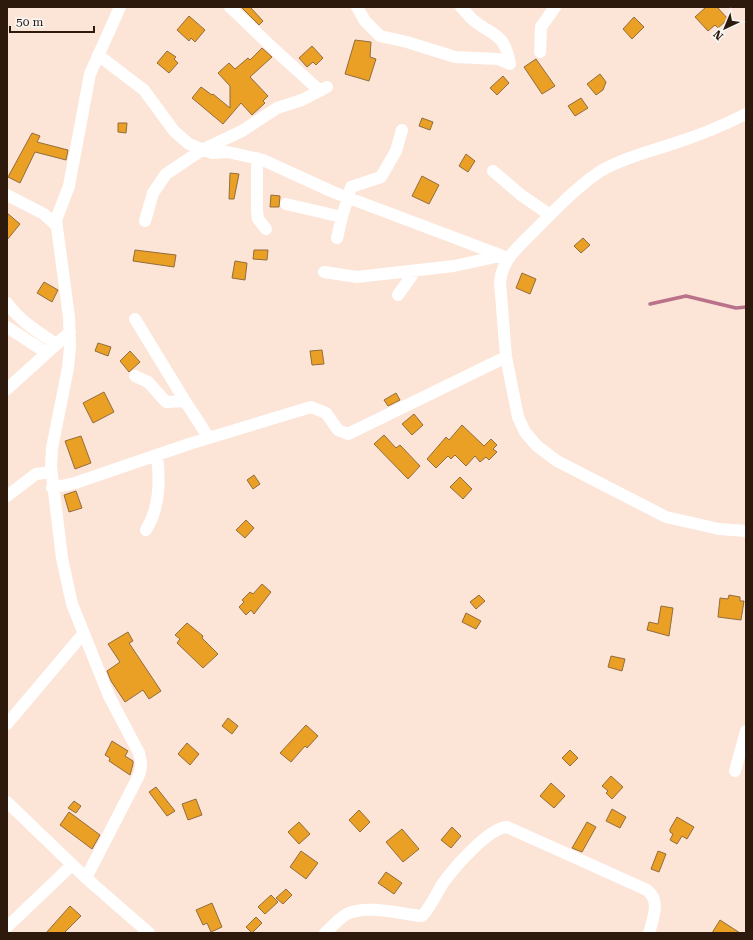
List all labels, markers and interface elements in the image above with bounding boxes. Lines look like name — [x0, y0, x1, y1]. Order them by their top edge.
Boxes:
scale bar — [10, 8, 94, 34]
north arrow — [705, 8, 745, 48]
text: 50 m — [16, 15, 43, 29]
text: N — [710, 27, 726, 42]

